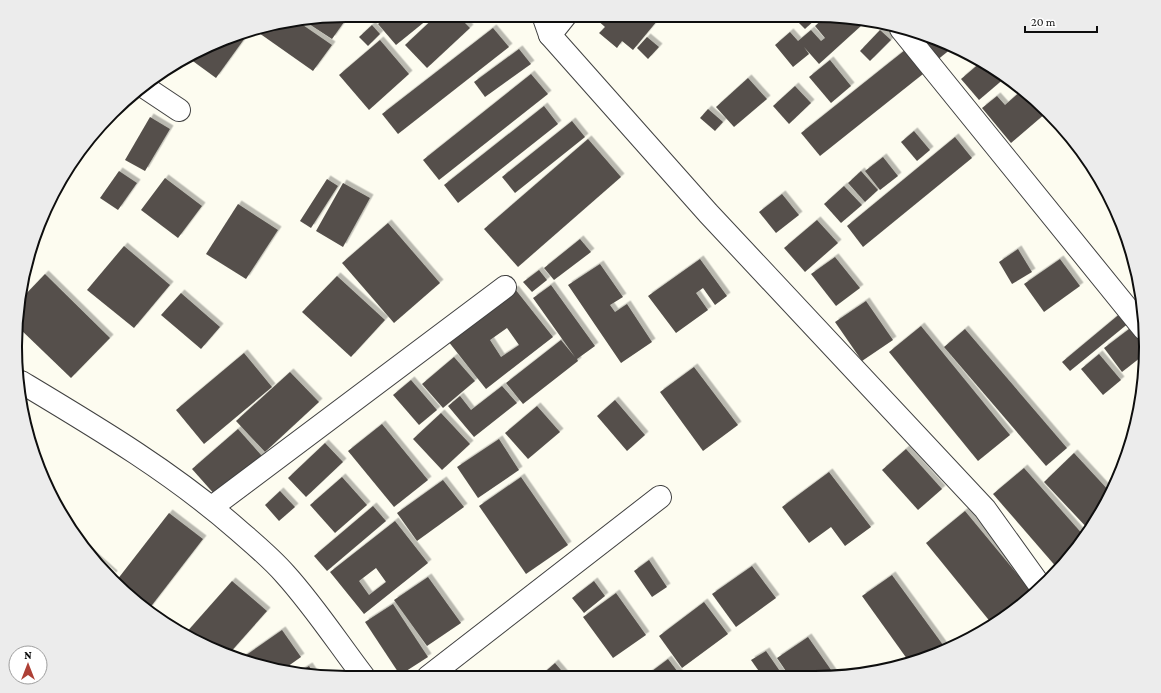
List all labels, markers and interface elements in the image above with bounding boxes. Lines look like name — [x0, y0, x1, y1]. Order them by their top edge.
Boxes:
scale bar — [1025, 8, 1097, 34]
text: 20 m — [1031, 15, 1056, 29]
north arrow — [8, 645, 48, 685]
text: N — [24, 649, 32, 661]

